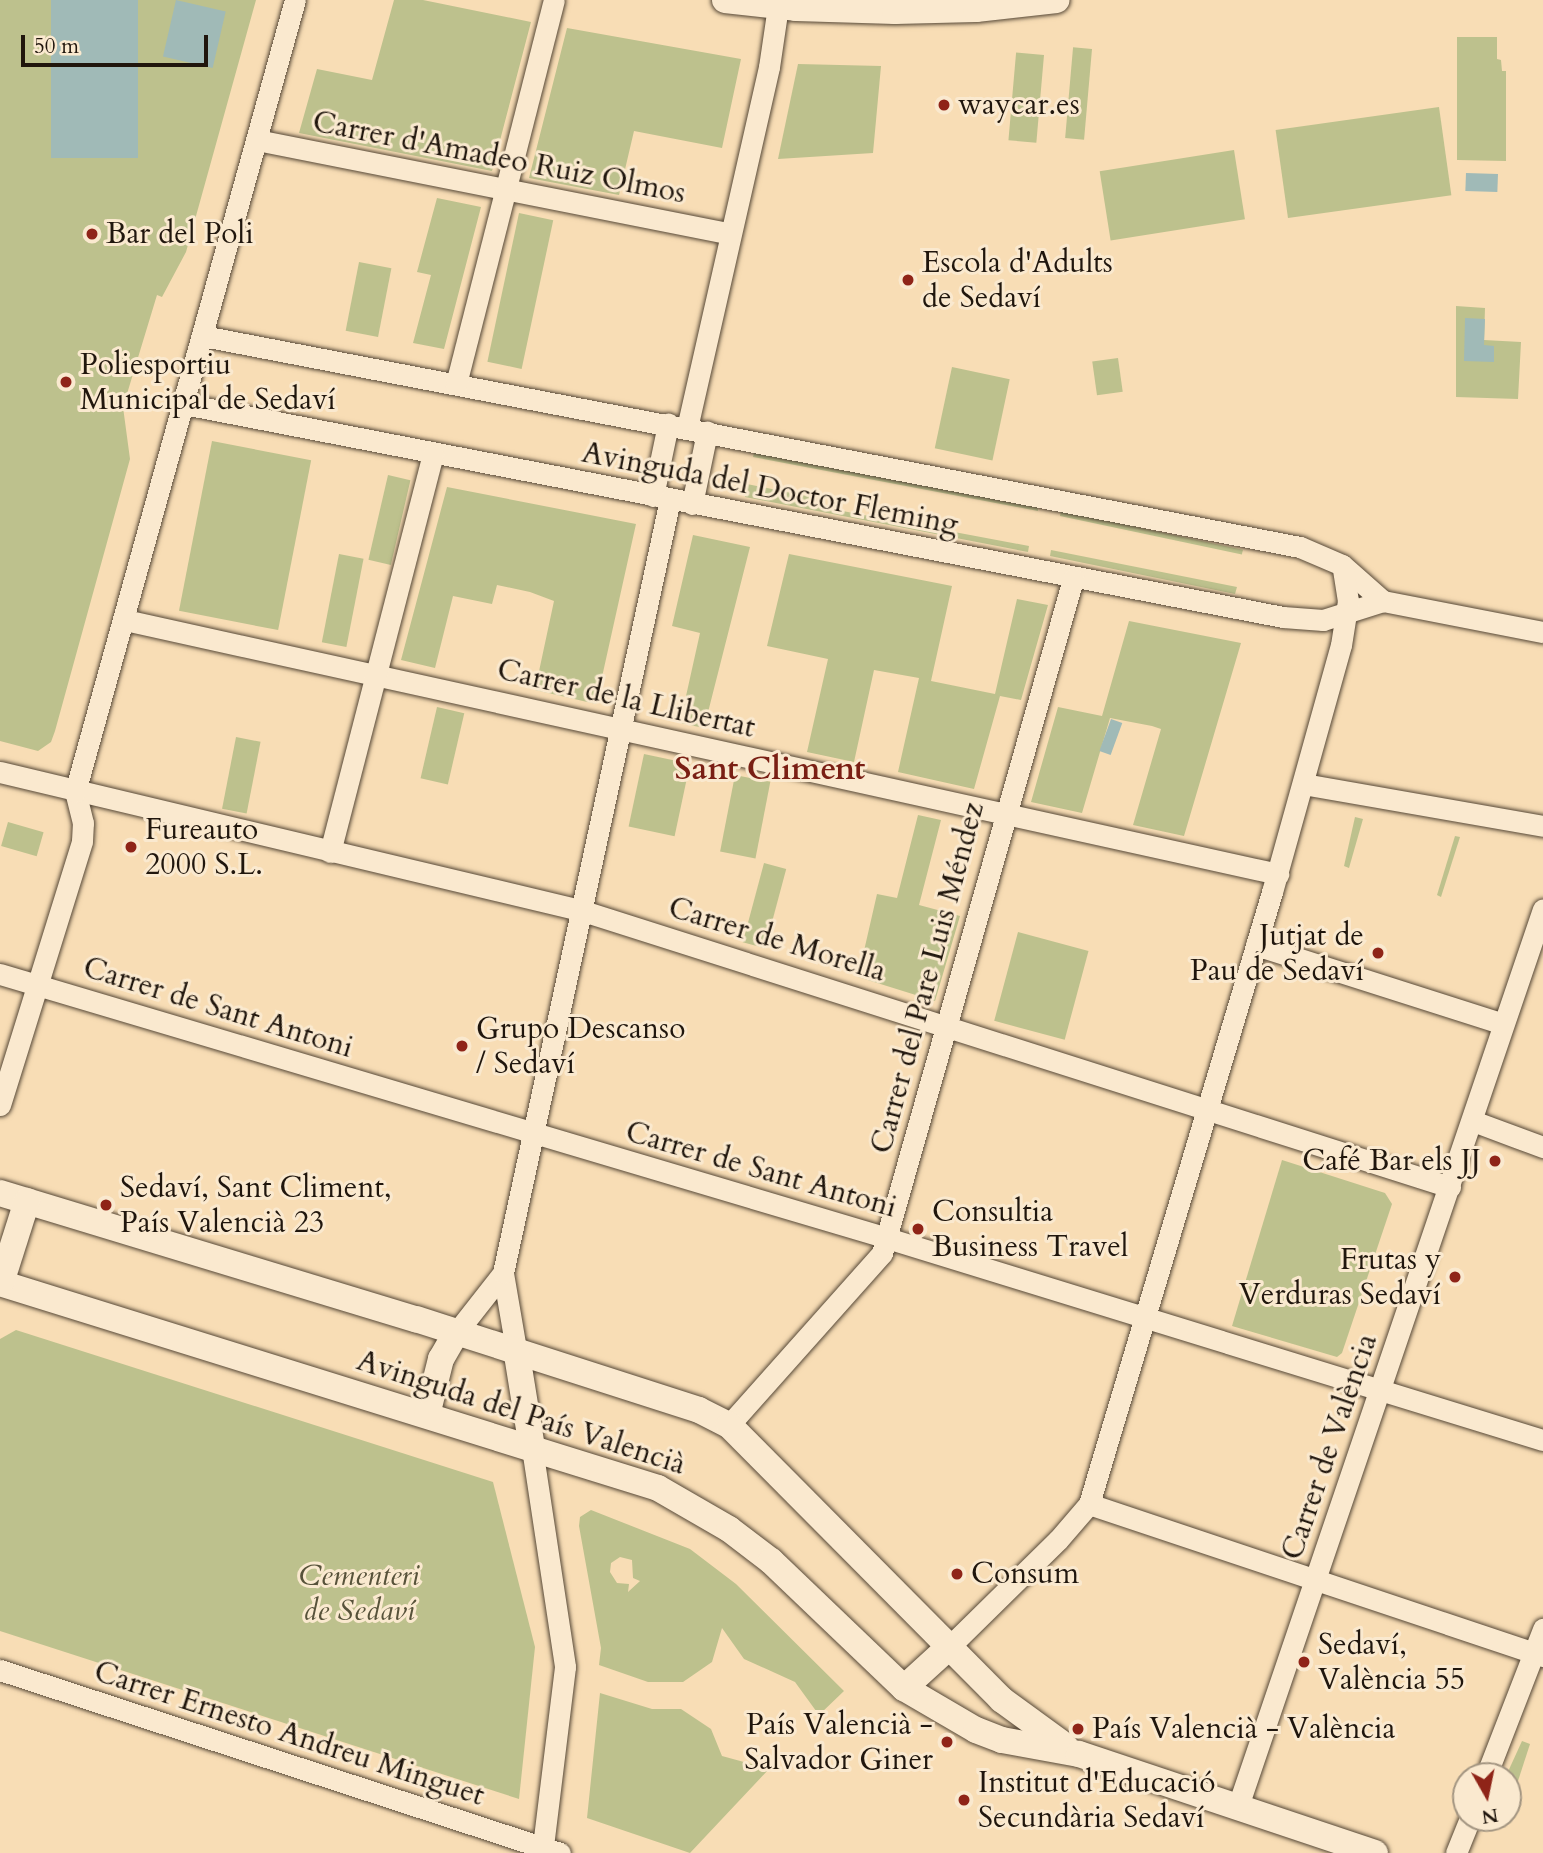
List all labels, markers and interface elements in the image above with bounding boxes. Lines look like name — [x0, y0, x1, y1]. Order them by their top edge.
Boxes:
scale bar — [24, 21, 212, 65]
text: 50 m — [34, 32, 79, 61]
place label: waycar.es — [958, 87, 1080, 123]
marker: waycar.es — [936, 97, 952, 113]
street label: Carrer d'Amadeo Ruiz Olmos — [310, 104, 688, 212]
place label: Bar del Poli — [106, 216, 254, 252]
marker: Bar del Poli — [84, 226, 100, 242]
place label: Escola d'Adults de Sedaví — [922, 245, 1113, 316]
marker: Escola d'Adults de Sedaví — [900, 272, 916, 288]
place label: Poliesportiu Municipal de Sedaví — [80, 347, 336, 418]
marker: Poliesportiu Municipal de Sedaví — [58, 374, 74, 390]
street label: Avinguda del Doctor Fleming — [579, 435, 961, 543]
street label: Carrer de la Llibertat — [494, 652, 758, 746]
district label: Sant Climent — [675, 750, 865, 788]
street label: Carrer del Pare Luis Méndez — [864, 798, 992, 1158]
place label: Fureauto 2000 S.L. — [145, 812, 263, 882]
marker: Fureauto 2000 S.L. — [123, 839, 139, 855]
street label: Carrer de Morella — [664, 890, 890, 990]
place label: Jutjat de Pau de Sedaví — [1190, 918, 1364, 988]
marker: Jutjat de Pau de Sedaví — [1370, 945, 1386, 961]
street label: Carrer de Sant Antoni — [79, 950, 357, 1066]
place label: Grupo Descanso / Sedaví — [476, 1011, 685, 1082]
marker: Grupo Descanso / Sedaví — [454, 1038, 470, 1054]
street label: Carrer de Sant Antoni — [621, 1114, 901, 1226]
place label: Café Bar els JJ — [1302, 1143, 1481, 1179]
marker: Café Bar els JJ — [1487, 1153, 1503, 1169]
place label: Sedaví, Sant Climent, País Valencià 23 — [120, 1170, 392, 1240]
place label: Consultia Business Travel — [932, 1194, 1128, 1264]
marker: Sedaví, Sant Climent, País Valencià 23 — [98, 1197, 114, 1213]
marker: Consultia Business Travel — [910, 1221, 926, 1237]
place label: Frutas y Verduras Sedaví — [1239, 1242, 1441, 1312]
marker: Frutas y Verduras Sedaví — [1447, 1269, 1463, 1285]
street label: Carrer de València — [1274, 1329, 1386, 1565]
street label: Avinguda del País Valencià — [352, 1343, 690, 1483]
place label: Consum — [971, 1556, 1079, 1592]
park label: Cementeri de Sedaví — [299, 1558, 419, 1628]
marker: Consum — [949, 1566, 965, 1582]
place label: Sedaví, València 55 — [1318, 1627, 1465, 1698]
street label: Carrer Ernesto Andreu Minguet — [89, 1654, 489, 1814]
marker: Sedaví, València 55 — [1296, 1654, 1312, 1670]
place label: País Valencià - Salvador Giner — [744, 1707, 933, 1778]
place label: País Valencià - València — [1092, 1711, 1396, 1747]
marker: País Valencià - València — [1070, 1721, 1086, 1737]
marker: País Valencià - Salvador Giner — [939, 1734, 955, 1750]
north arrow — [1452, 1762, 1522, 1832]
place label: Institut d'Educació Secundària Sedaví — [978, 1765, 1215, 1836]
marker: Institut d'Educació Secundària Sedaví — [956, 1792, 972, 1808]
text: N — [1480, 1802, 1500, 1830]

